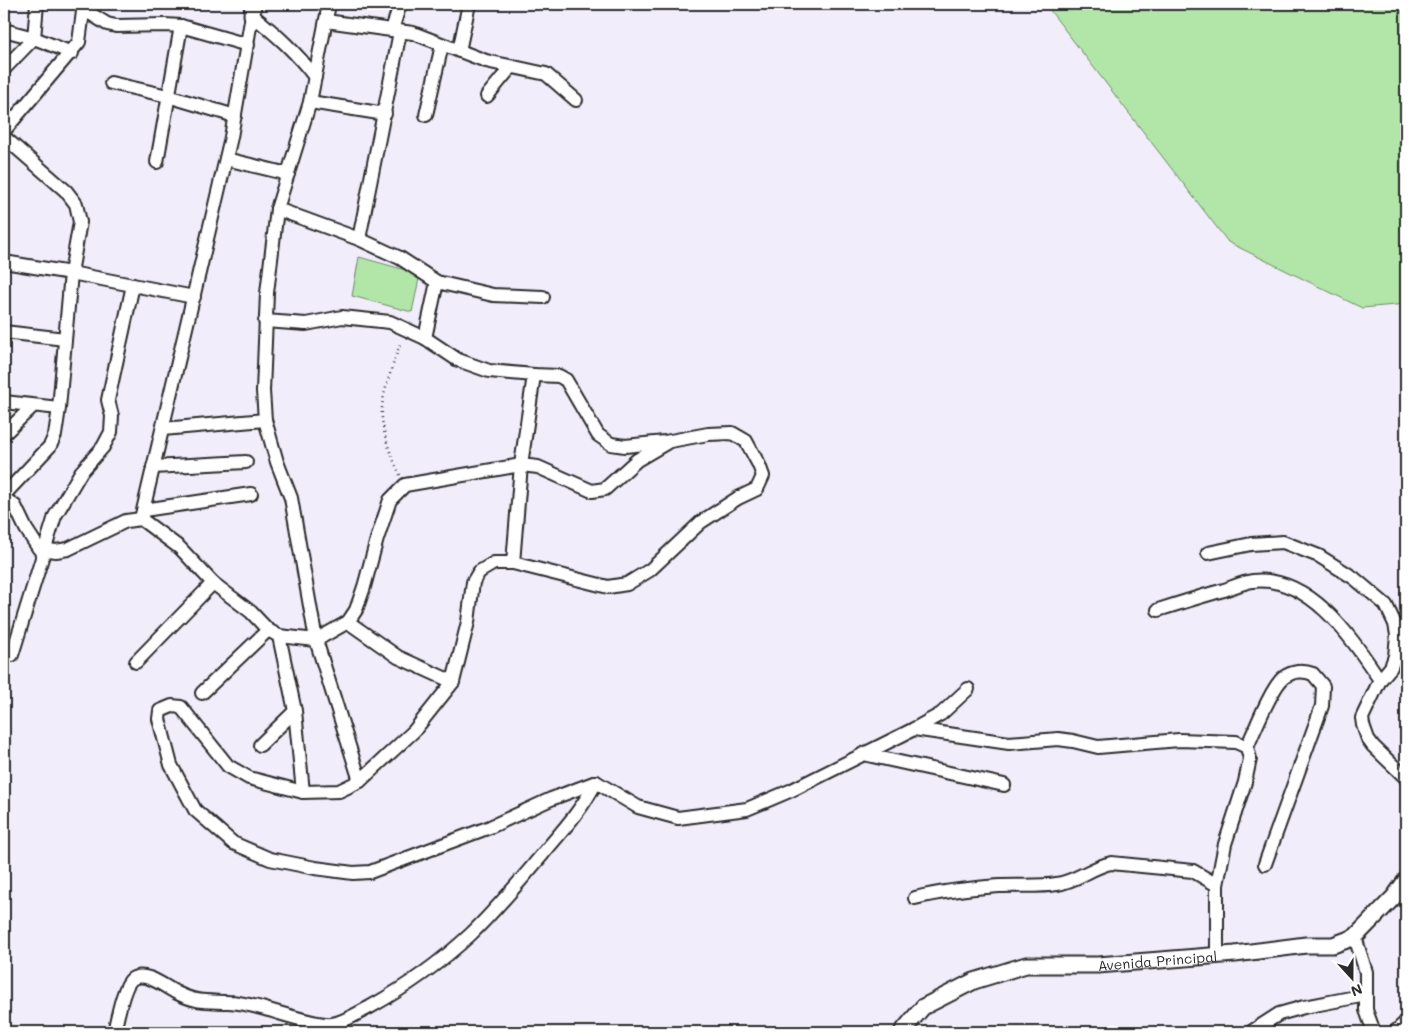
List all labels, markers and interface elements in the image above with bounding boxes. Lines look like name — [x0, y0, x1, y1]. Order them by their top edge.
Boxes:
street label: Avenida Principal — [1097, 946, 1218, 974]
north arrow — [1328, 954, 1378, 1004]
text: N — [1348, 980, 1365, 1001]

